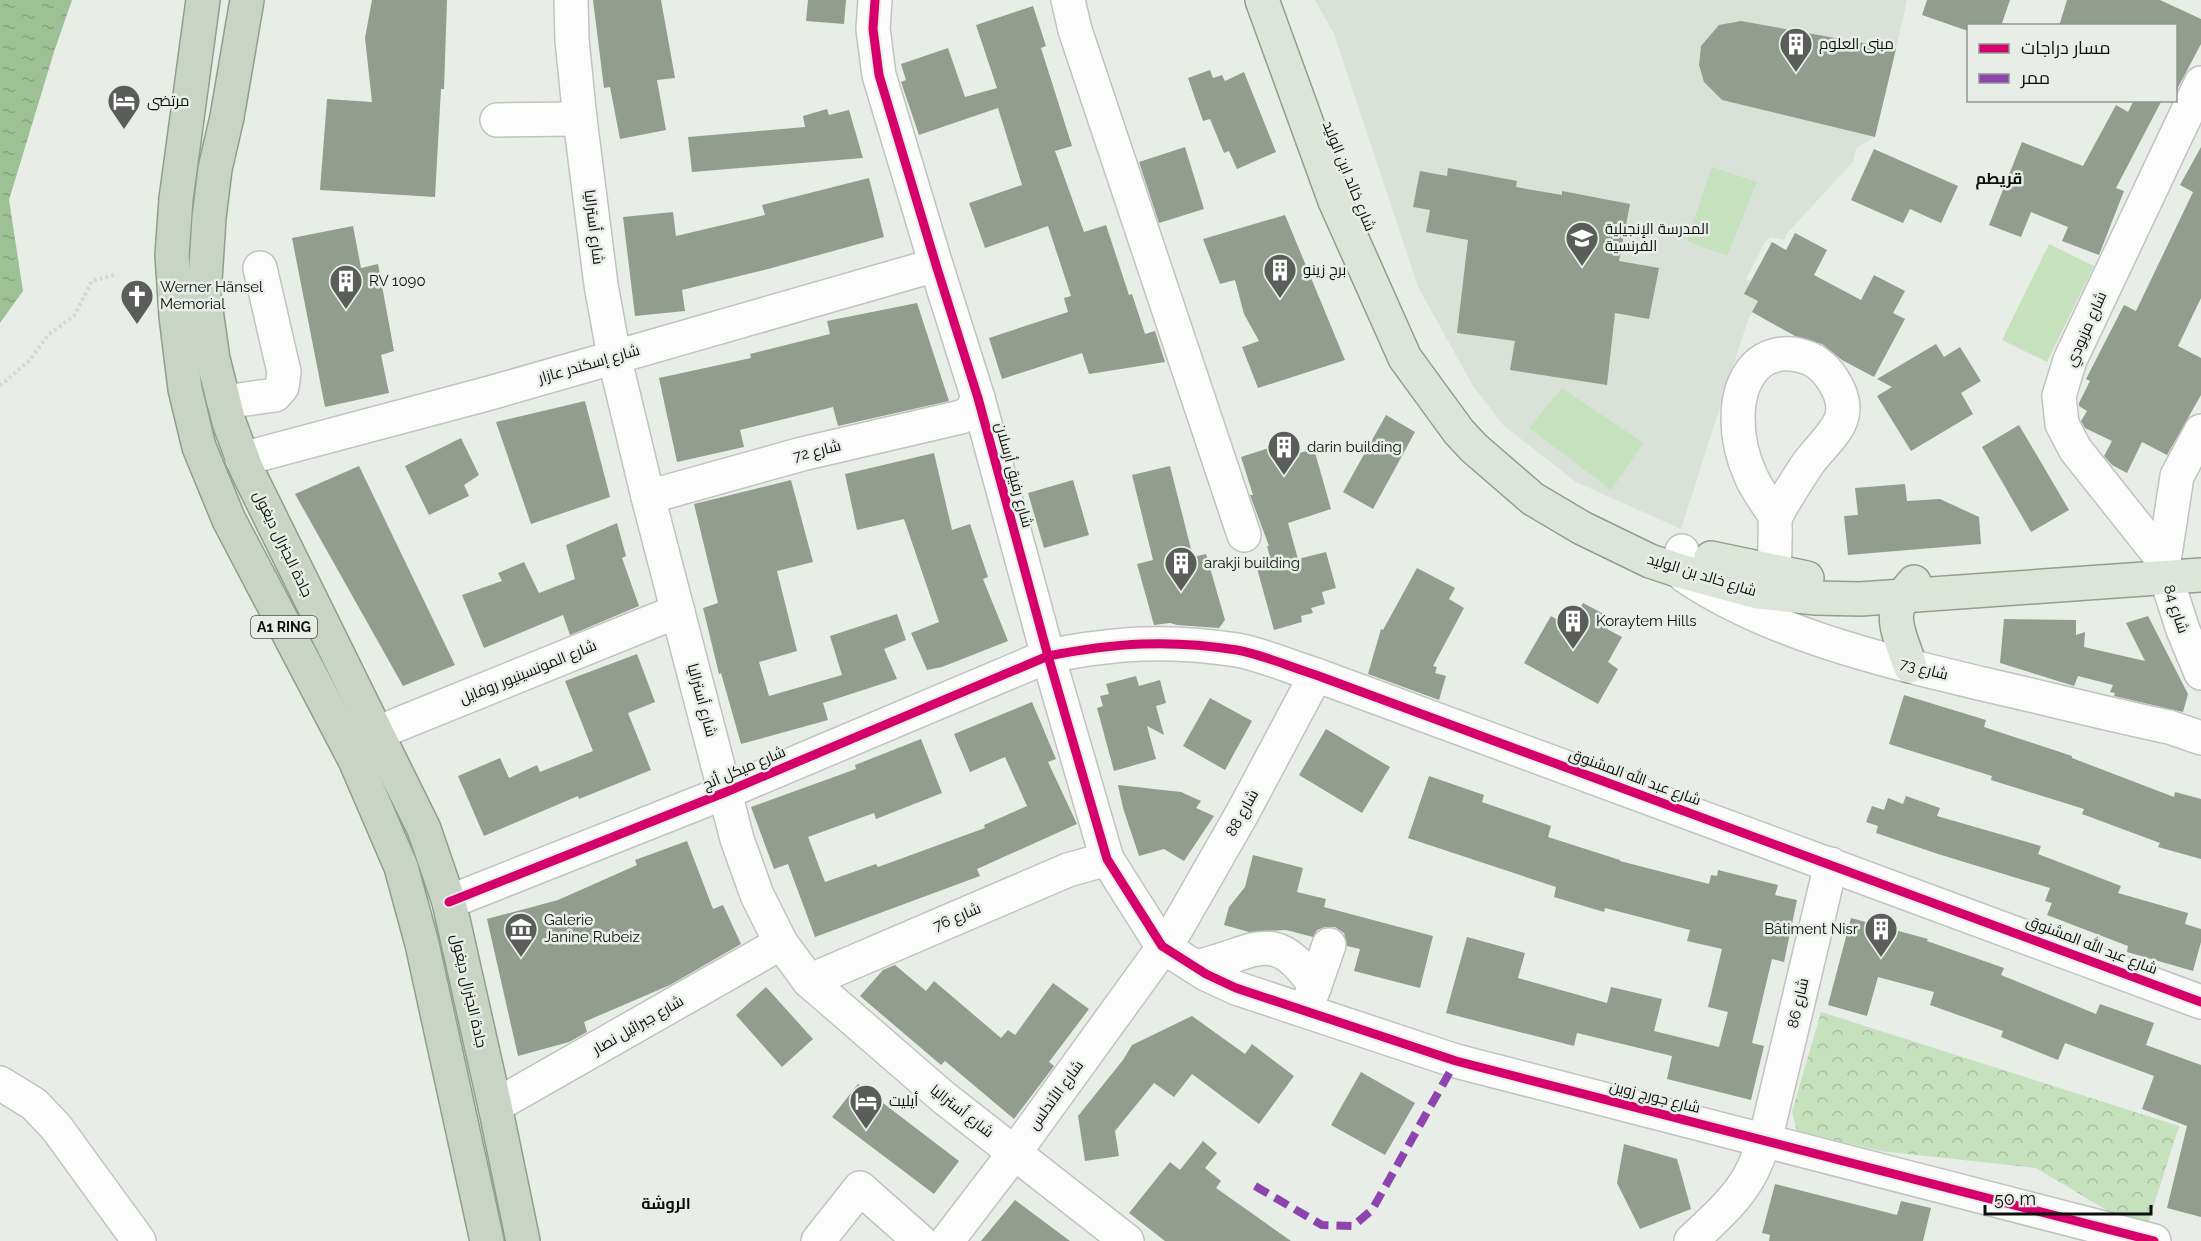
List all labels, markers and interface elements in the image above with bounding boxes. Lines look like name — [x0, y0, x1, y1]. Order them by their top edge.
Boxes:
legend — [1967, 24, 2177, 102]
building icon: مبنى العلوم — [1778, 26, 1814, 73]
place label: مبنى العلوم — [1819, 35, 1894, 54]
text: مسار دراجات — [2021, 37, 2110, 59]
text: ممر — [2020, 67, 2050, 89]
hotel icon: مرتضى — [106, 83, 142, 130]
place label: مرتضى — [147, 92, 189, 111]
street label: شارع خالد ابن الوليد — [1317, 118, 1379, 235]
district label: قريطم — [1976, 169, 2022, 190]
street label: شارع أستراليا — [578, 188, 609, 266]
school or university icon: المدرسة الإنجيلية الفرنسية — [1564, 220, 1600, 267]
place label: المدرسة الإنجيلية الفرنسية — [1605, 220, 1709, 255]
building icon: برج زينو — [1262, 252, 1298, 299]
place label: برج زينو — [1303, 261, 1346, 281]
building icon: RV 1090 — [328, 263, 364, 310]
place label: RV 1090 — [369, 272, 426, 290]
church icon: Werner Hänsel Memorial — [119, 278, 155, 325]
place label: Werner Hänsel Memorial — [160, 278, 264, 313]
street label: شارع مزبودي — [2061, 289, 2113, 371]
street label: شارع إسكندر عازار — [535, 341, 642, 389]
street label: شارع رفيق أرسلان — [989, 420, 1038, 530]
building icon: darin building — [1266, 429, 1302, 476]
street label: شارع 72 — [791, 436, 843, 468]
place label: darin building — [1307, 438, 1402, 456]
street label: جادة الجنرال ديغول — [249, 488, 317, 600]
building icon: arakji building — [1163, 545, 1199, 592]
street label: شارع خالد بن الوليد — [1645, 550, 1759, 602]
place label: arakji building — [1204, 554, 1300, 572]
street label: شارع 84 — [2158, 582, 2192, 636]
building icon: Koraytem Hills — [1555, 603, 1591, 650]
place label: Koraytem Hills — [1596, 612, 1696, 630]
road number: A1 RING — [251, 616, 317, 638]
street label: شارع المونسينيور روفايل — [457, 636, 600, 710]
street label: شارع 73 — [1898, 654, 1950, 686]
street label: شارع أستراليا — [682, 661, 721, 739]
street label: شارع ميكل أنج — [699, 741, 789, 795]
street label: شارع عبد الله المشنوق — [1566, 744, 1704, 811]
street label: شارع 88 — [1222, 786, 1264, 840]
street label: شارع 76 — [930, 899, 984, 937]
museum icon: Galerie Janine Rubeiz — [503, 911, 539, 958]
place label: Galerie Janine Rubeiz — [544, 911, 640, 946]
building icon: Bâtiment Nisr — [1863, 911, 1899, 958]
street label: شارع عبد الله المشنوق — [2023, 911, 2160, 980]
place label: Bâtiment Nisr — [1764, 920, 1859, 938]
street label: جادة الجنرال ديغول — [447, 932, 491, 1050]
street label: شارع 86 — [1784, 976, 1814, 1030]
street label: شارع جبرائيل نصار — [588, 992, 688, 1061]
street label: شارع الأندلس — [1025, 1057, 1089, 1134]
street label: شارع جورج زوين — [1607, 1077, 1702, 1119]
street label: شارع أستراليا — [926, 1080, 998, 1143]
hotel icon: أيليت — [848, 1083, 884, 1130]
place label: أيليت — [889, 1091, 918, 1110]
scale bar — [1985, 1178, 2152, 1216]
text: 50 m — [1994, 1188, 2036, 1209]
district label: الروشة — [641, 1194, 691, 1213]

